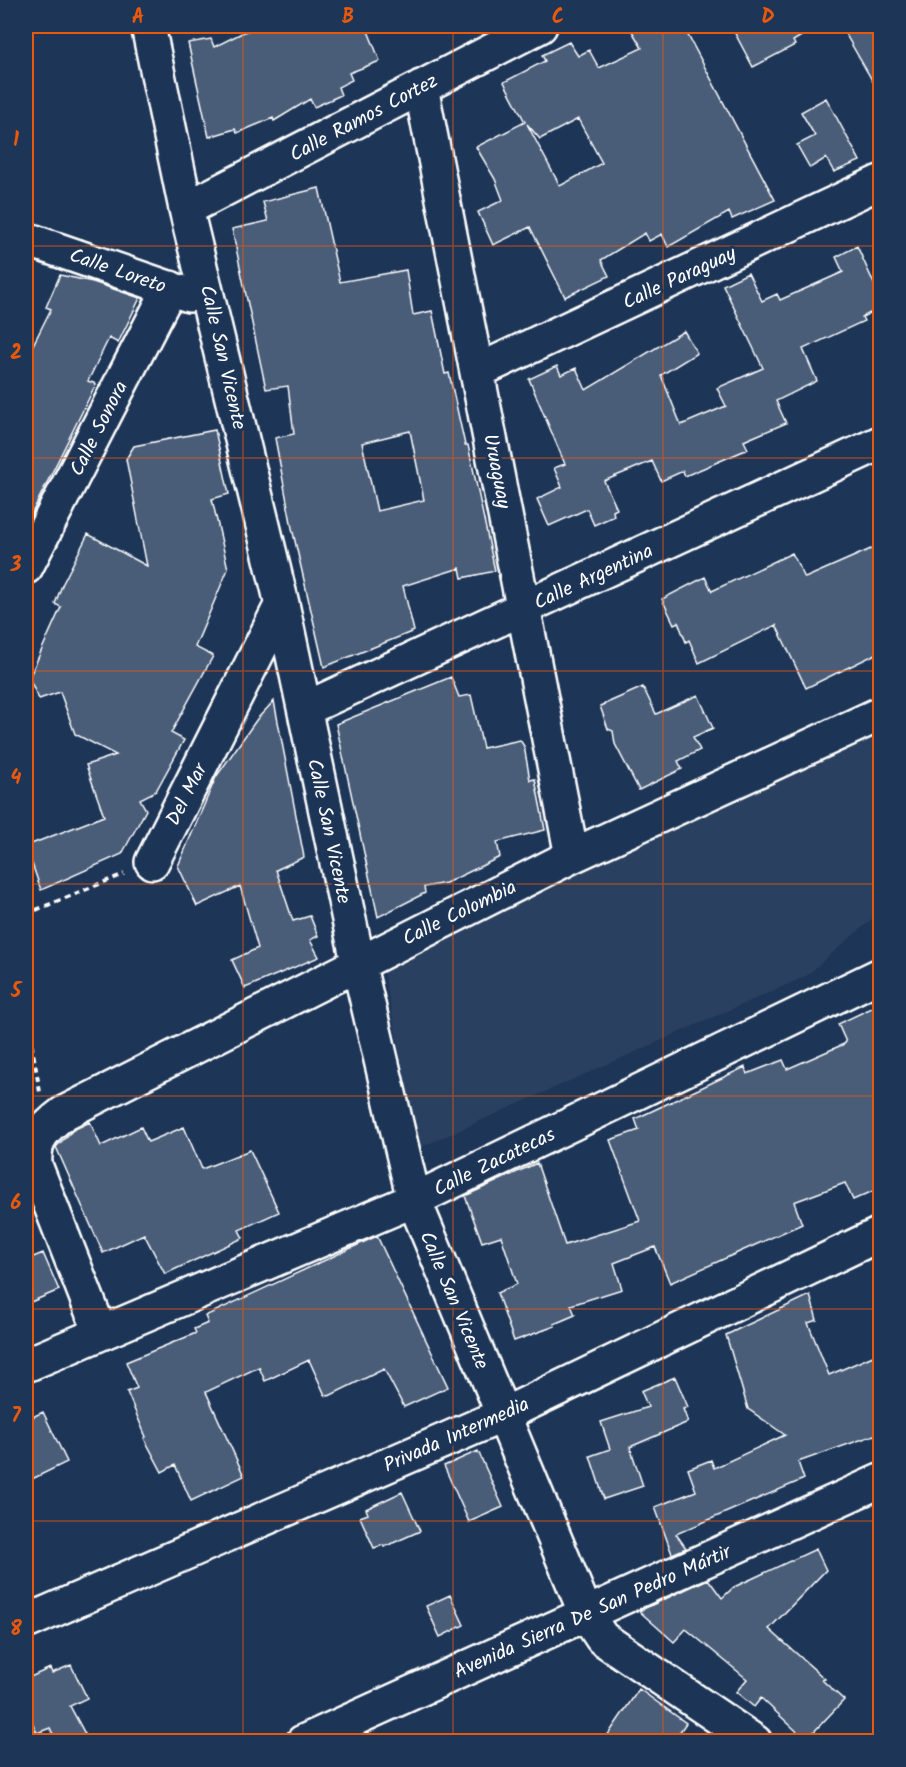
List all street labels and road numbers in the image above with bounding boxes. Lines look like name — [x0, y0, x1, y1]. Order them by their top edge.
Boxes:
street label: Calle Ramos Cortez — [284, 66, 444, 171]
street label: Calle Paraguay — [618, 238, 743, 319]
street label: Calle Loreto — [65, 240, 170, 303]
street label: Calle San Vicente — [190, 282, 254, 433]
street label: Calle Sonora — [62, 375, 138, 482]
street label: Uruaguay — [473, 431, 519, 512]
street label: Calle Argentina — [529, 536, 659, 620]
street label: Calle San Vicente — [297, 756, 359, 907]
street label: Del Mar — [158, 757, 218, 832]
street label: Calle Colombia — [397, 872, 523, 955]
street label: Calle Zacatecas — [429, 1119, 562, 1206]
street label: Calle San Vicente — [410, 1227, 497, 1375]
street label: Privada Intermedia — [379, 1389, 535, 1482]
street label: Avenida Sierra De San Pedro Mártir — [449, 1537, 738, 1689]

